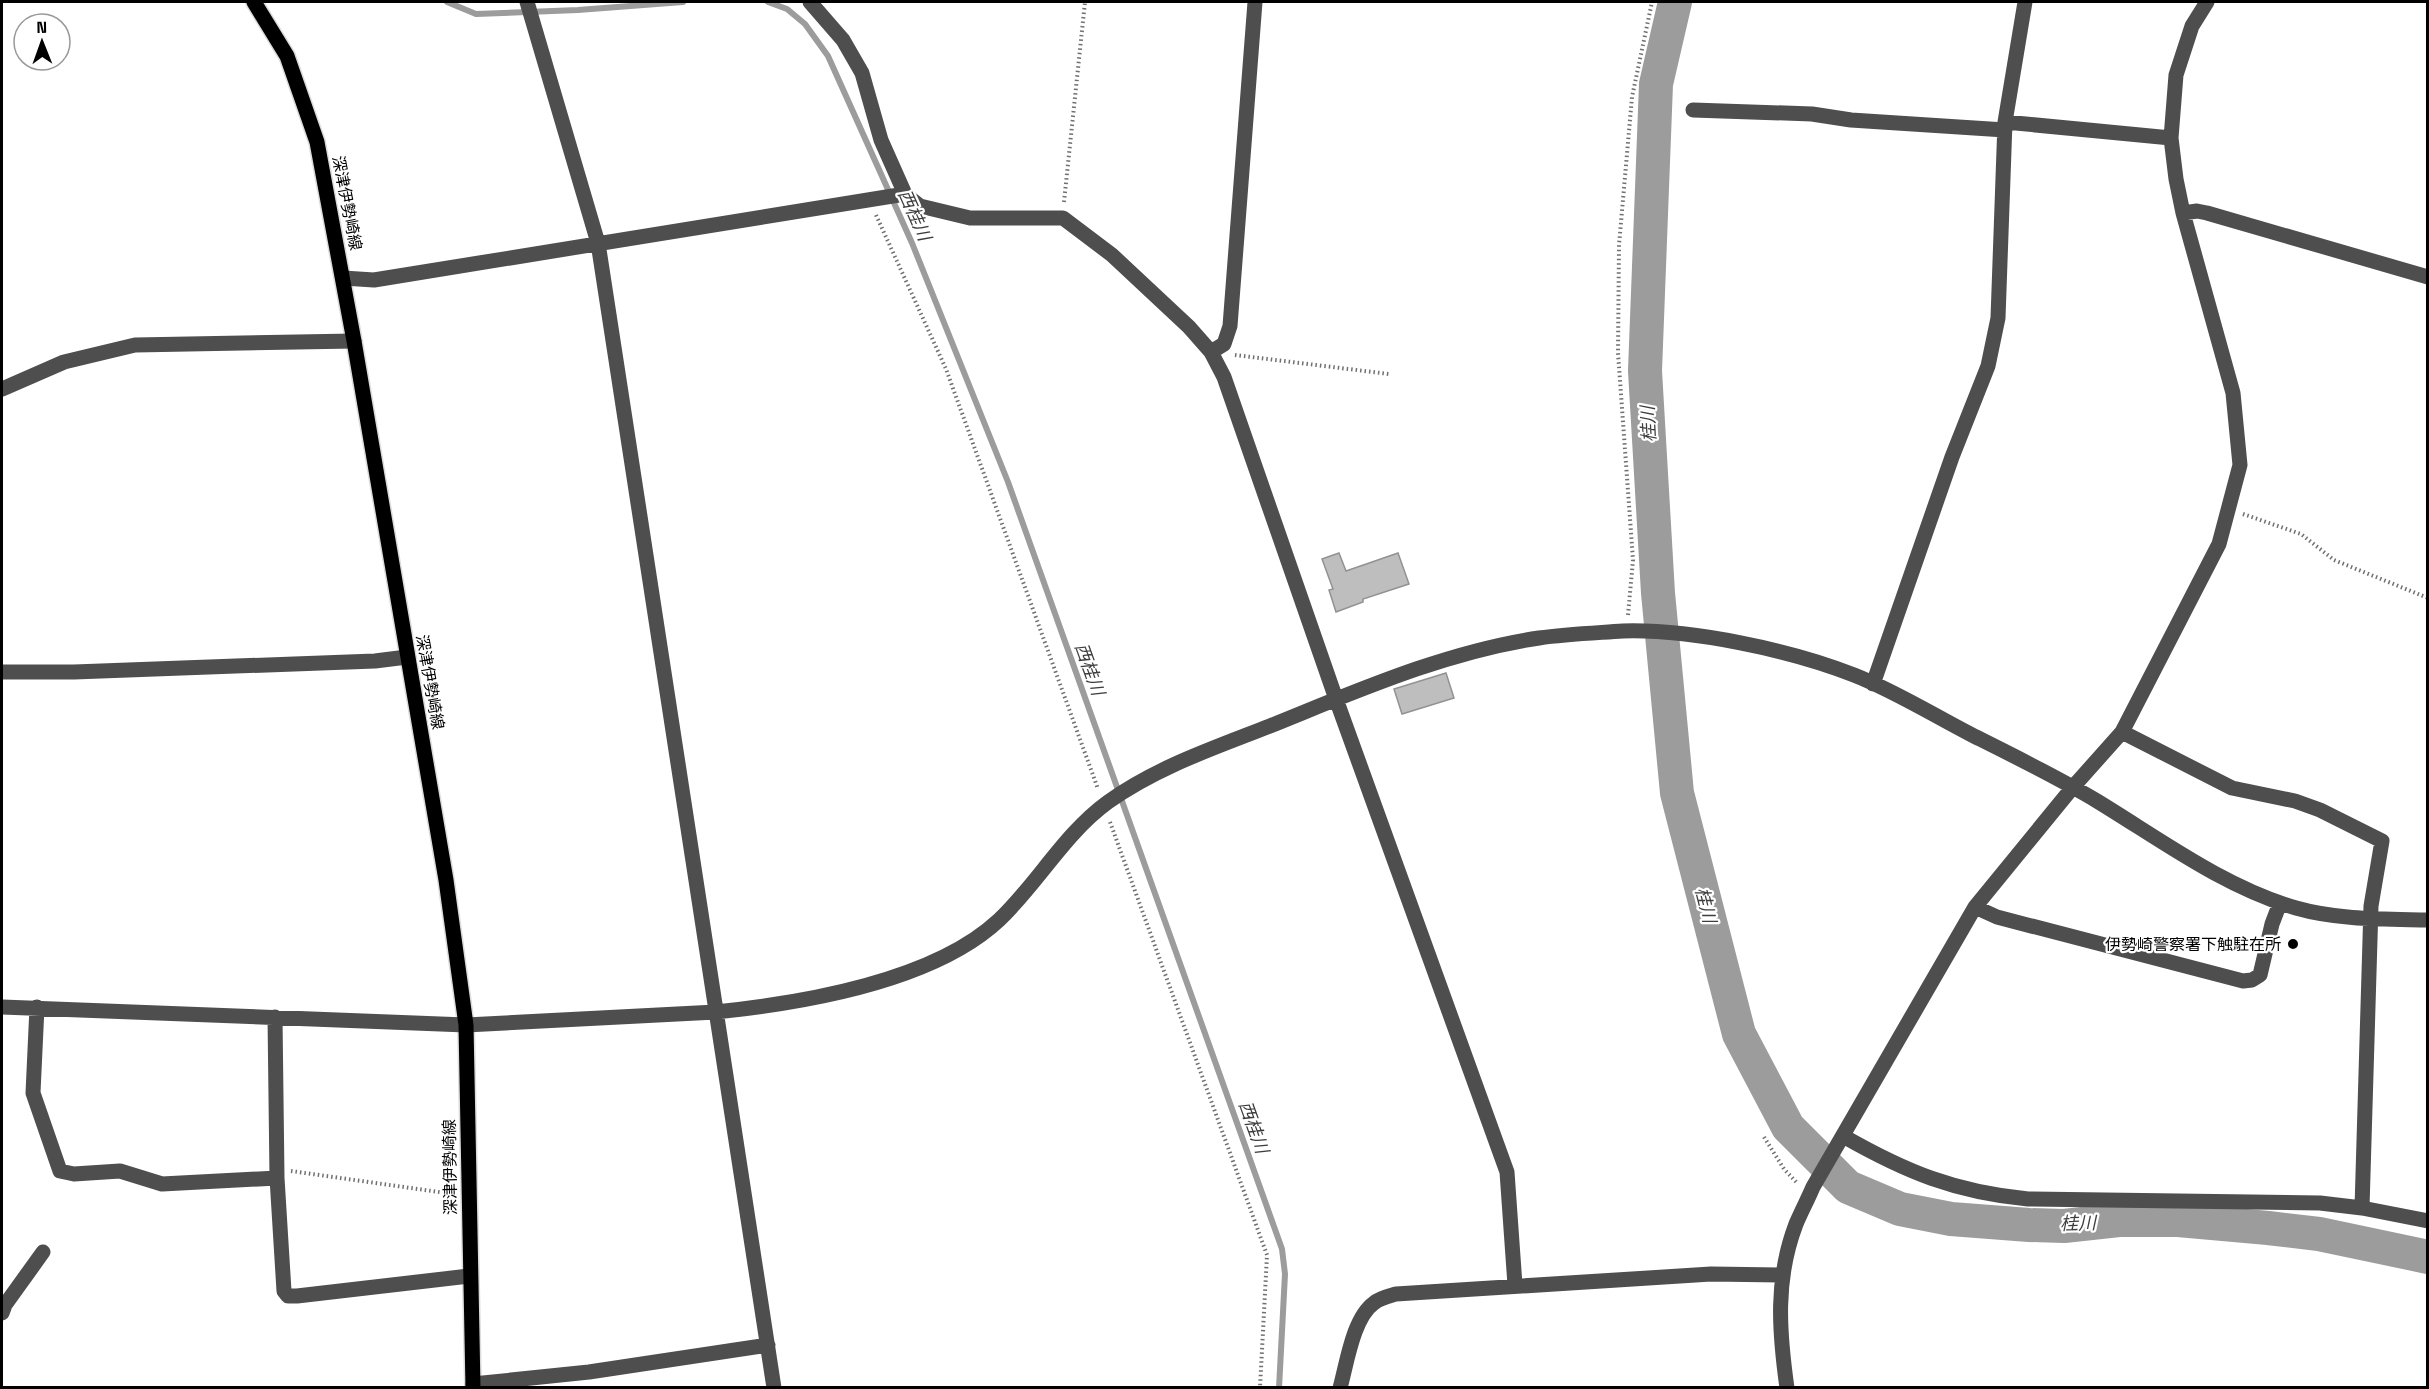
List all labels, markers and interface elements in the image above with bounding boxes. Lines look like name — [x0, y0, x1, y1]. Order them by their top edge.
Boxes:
north arrow — [12, 12, 72, 72]
text: N — [36, 17, 47, 38]
street label: 深津伊勢崎線 — [328, 154, 366, 252]
water label: 西桂川 — [894, 186, 937, 246]
water label: 桂川 — [1635, 403, 1660, 443]
street label: 深津伊勢崎線 — [411, 633, 449, 731]
water label: 西桂川 — [1070, 640, 1111, 700]
water label: 桂川 — [1690, 885, 1722, 927]
place label: 伊勢崎警察署下触駐在所 — [2105, 934, 2281, 955]
marker: 伊勢崎警察署下触駐在所 — [2286, 937, 2300, 951]
water label: 西桂川 — [1234, 1098, 1275, 1158]
street label: 深津伊勢崎線 — [439, 1119, 461, 1215]
water label: 桂川 — [2060, 1211, 2098, 1235]

